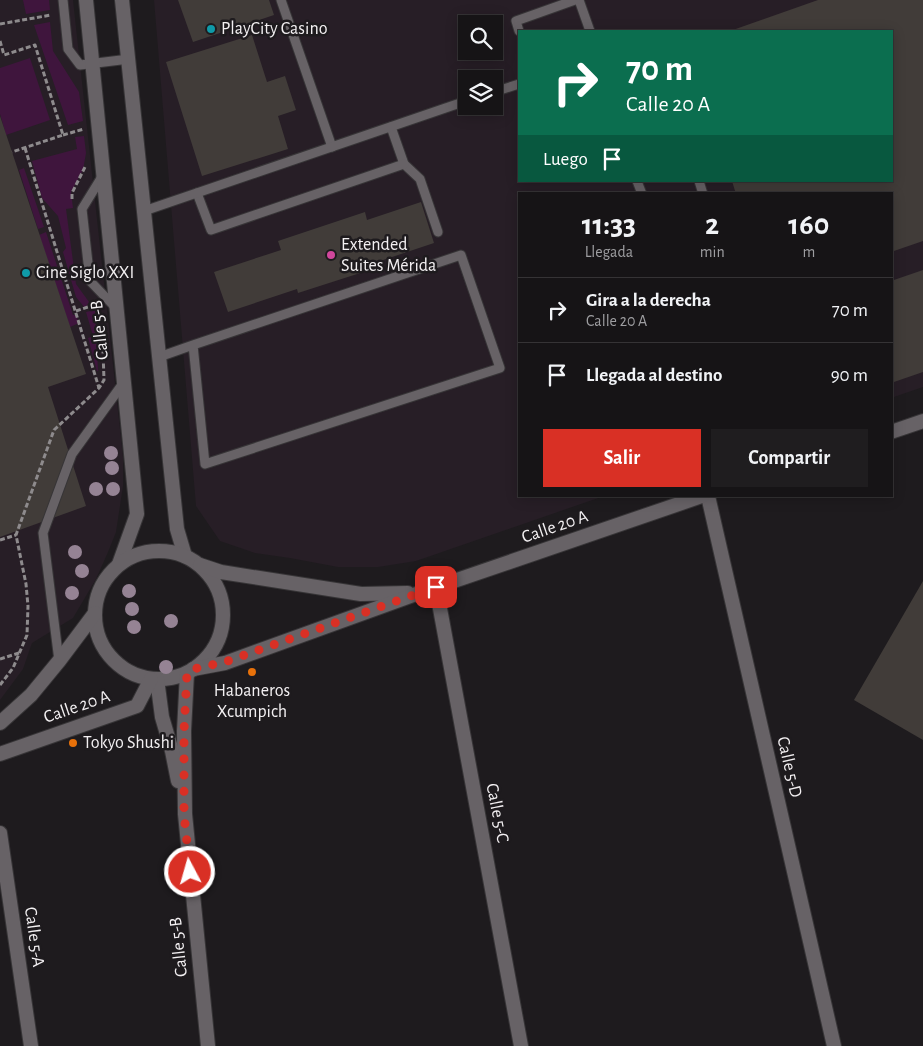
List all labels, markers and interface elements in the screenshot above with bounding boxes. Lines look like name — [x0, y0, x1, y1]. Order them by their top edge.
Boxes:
map controls — [458, 15, 503, 115]
button: search — [458, 15, 503, 60]
place label: PlayCity Casino — [221, 20, 328, 38]
marker: PlayCity Casino — [205, 23, 217, 35]
icon: right — [543, 50, 608, 115]
text: 70 m — [626, 52, 693, 87]
button: layers — [458, 70, 503, 115]
text: Calle 20 A — [626, 93, 710, 115]
icon: arrive — [598, 145, 626, 173]
text: Luego — [543, 150, 588, 169]
text: 11:33 — [582, 210, 636, 240]
text: 2 — [705, 210, 719, 240]
text: 160 — [788, 210, 829, 240]
place label: Extended Suites Mérida — [341, 236, 436, 275]
text: Llegada — [585, 244, 633, 260]
text: min — [700, 244, 725, 260]
text: m — [802, 244, 815, 260]
marker: Extended Suites Mérida — [325, 249, 337, 261]
place label: Cine Siglo XXI — [36, 264, 134, 282]
marker: Cine Siglo XXI — [20, 267, 32, 279]
text: Gira a la derecha — [586, 291, 711, 310]
icon: right — [543, 296, 571, 324]
street label: Calle 5-B — [88, 299, 112, 361]
text: 70 m — [832, 301, 868, 320]
text: Calle 20 A — [586, 313, 647, 329]
icon: arrive — [543, 361, 571, 389]
text: Llegada al destino — [586, 366, 723, 385]
text: 90 m — [831, 366, 868, 385]
button: Salir — [543, 429, 701, 487]
button: Compartir — [711, 429, 868, 487]
street label: Calle 20 A — [519, 507, 591, 547]
pin — [415, 566, 457, 608]
icon: arrive — [422, 573, 450, 601]
marker: Habaneros Xcumpich — [246, 666, 258, 678]
place label: Habaneros Xcumpich — [214, 682, 290, 721]
street label: Calle 20 A — [41, 687, 113, 727]
place label: Tokyo Shushi — [83, 734, 174, 752]
street label: Calle 5-D — [773, 735, 805, 799]
marker: Tokyo Shushi — [67, 737, 79, 749]
street label: Calle 5-C — [482, 782, 512, 844]
position arrow — [163, 845, 215, 897]
street label: Calle 5-A — [21, 906, 47, 969]
street label: Calle 5-B — [167, 916, 191, 978]

